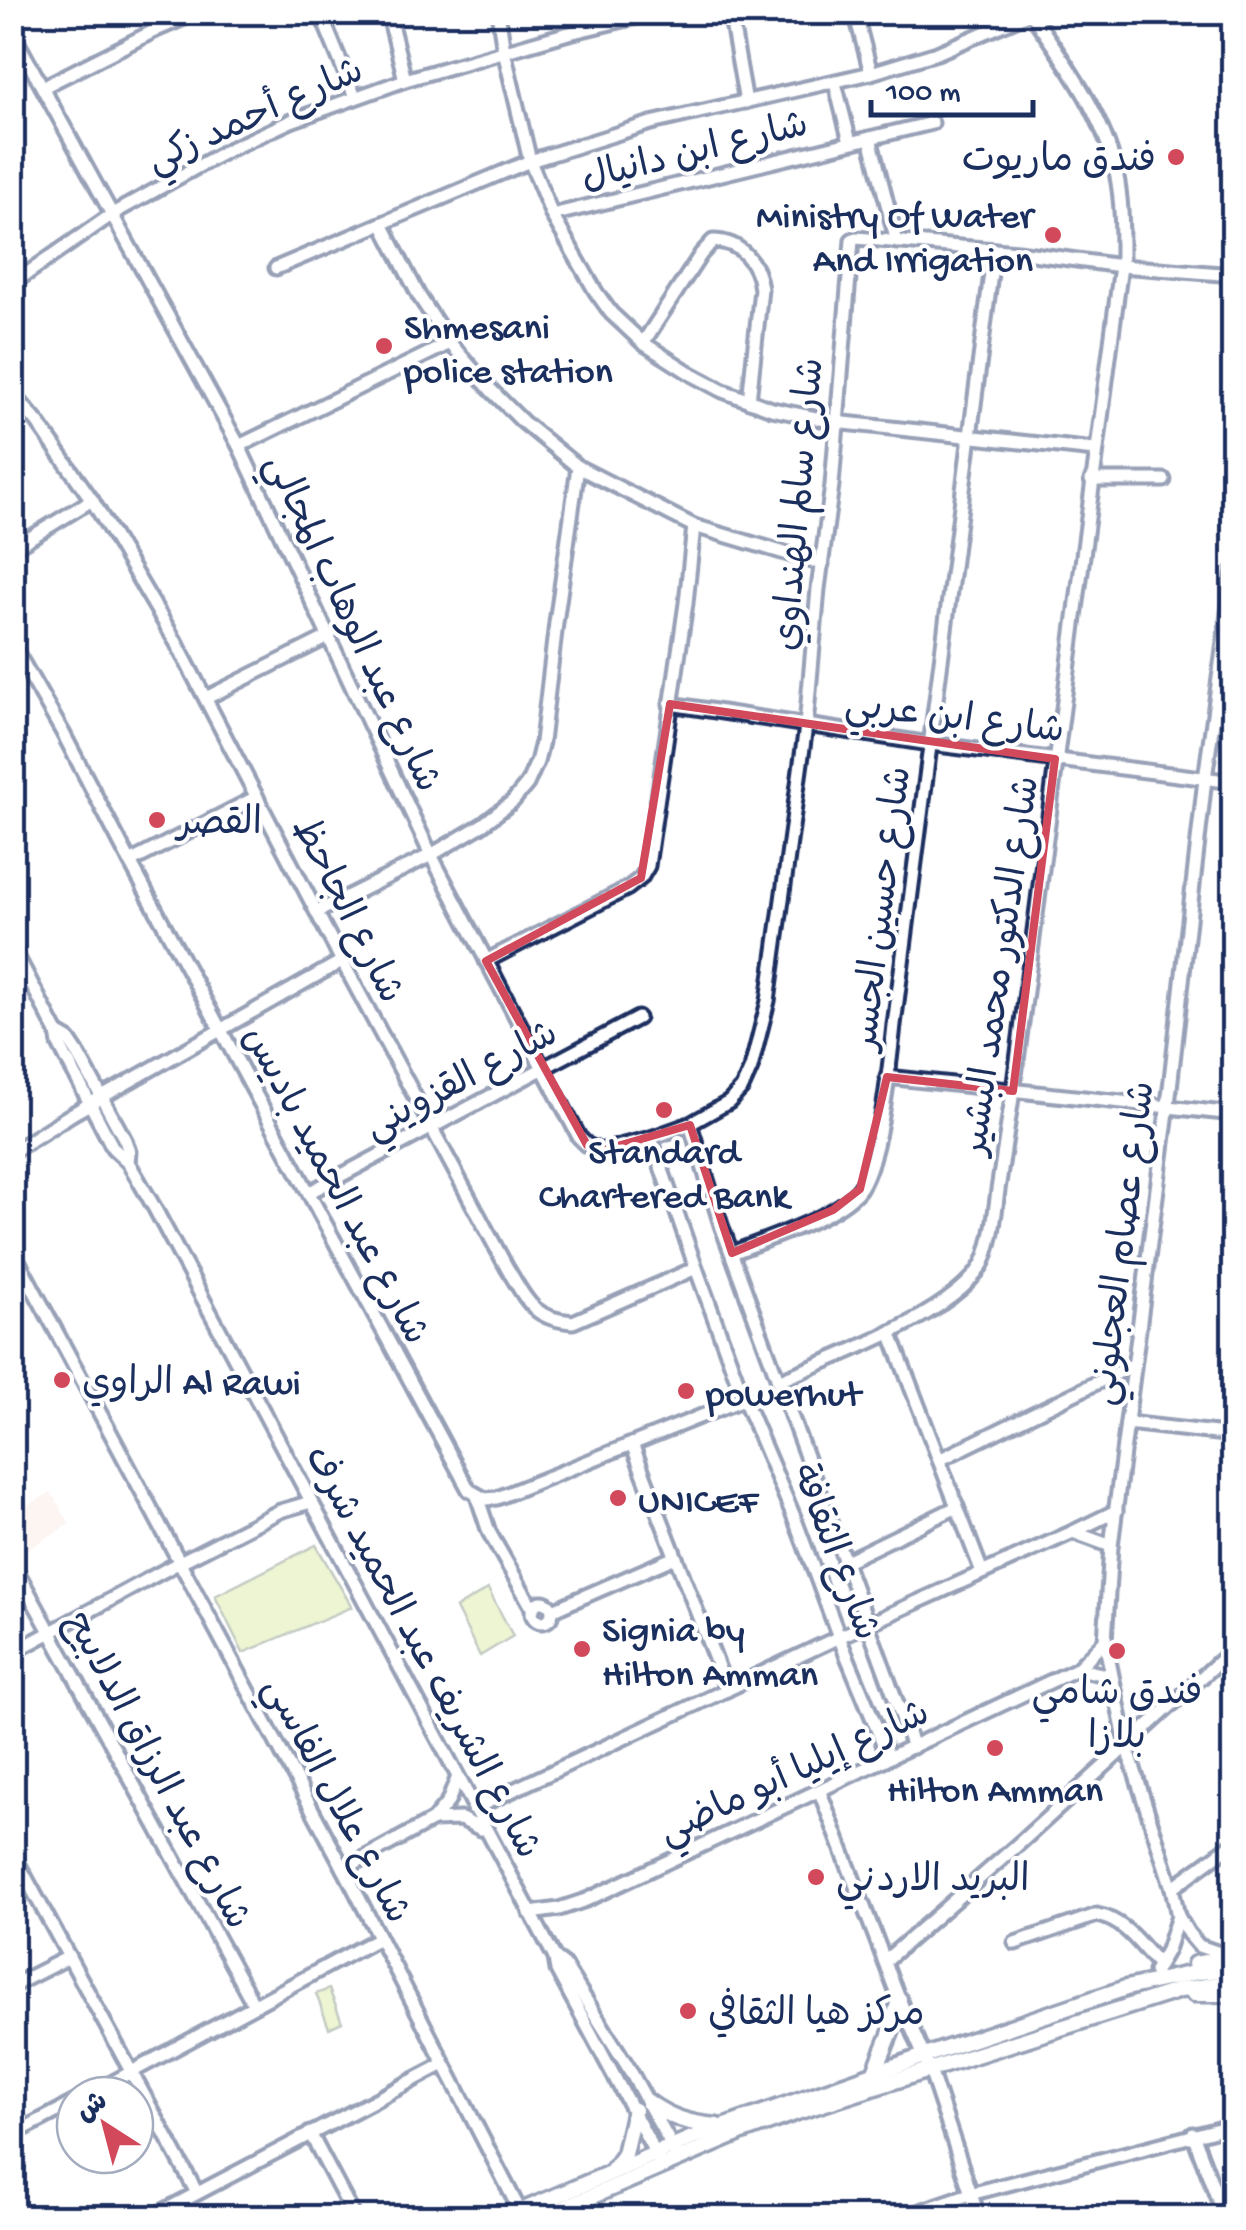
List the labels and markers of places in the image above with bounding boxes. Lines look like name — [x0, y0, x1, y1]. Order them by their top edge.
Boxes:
place label: فندق ماريوت — [962, 140, 1156, 185]
marker: فندق ماريوت — [1165, 146, 1187, 168]
place label: Ministry Of Water And Irrigation — [756, 197, 1037, 285]
marker: Ministry Of Water And Irrigation — [1042, 224, 1064, 246]
place label: Shmesani police station — [403, 308, 613, 396]
marker: Shmesani police station — [373, 335, 395, 357]
place label: القصر — [174, 803, 262, 848]
marker: القصر — [146, 809, 168, 831]
marker: Standard Chartered Bank — [653, 1099, 675, 1121]
place label: Standard Chartered Bank — [539, 1133, 792, 1221]
place label: الراوي Al Rawi — [82, 1363, 301, 1408]
marker: الراوي Al Rawi — [51, 1369, 73, 1391]
place label: powerhut — [705, 1375, 864, 1419]
marker: powerhut — [675, 1380, 697, 1402]
place label: UNICEF — [638, 1482, 760, 1526]
marker: UNICEF — [607, 1487, 629, 1509]
place label: Signia by Hilton Amman — [602, 1611, 818, 1699]
marker: Signia by Hilton Amman — [571, 1638, 593, 1660]
marker: فندق شامي بلازا — [1106, 1640, 1128, 1662]
place label: فندق شامي بلازا — [1031, 1673, 1203, 1762]
marker: Hilton Amman — [984, 1737, 1006, 1759]
place label: Hilton Amman — [887, 1771, 1103, 1815]
place label: البريد الاردني — [836, 1860, 1030, 1910]
marker: البريد الاردني — [805, 1866, 827, 1888]
place label: مركز هيا الثقافي — [708, 1987, 925, 2039]
marker: مركز هيا الثقافي — [677, 2000, 699, 2022]

